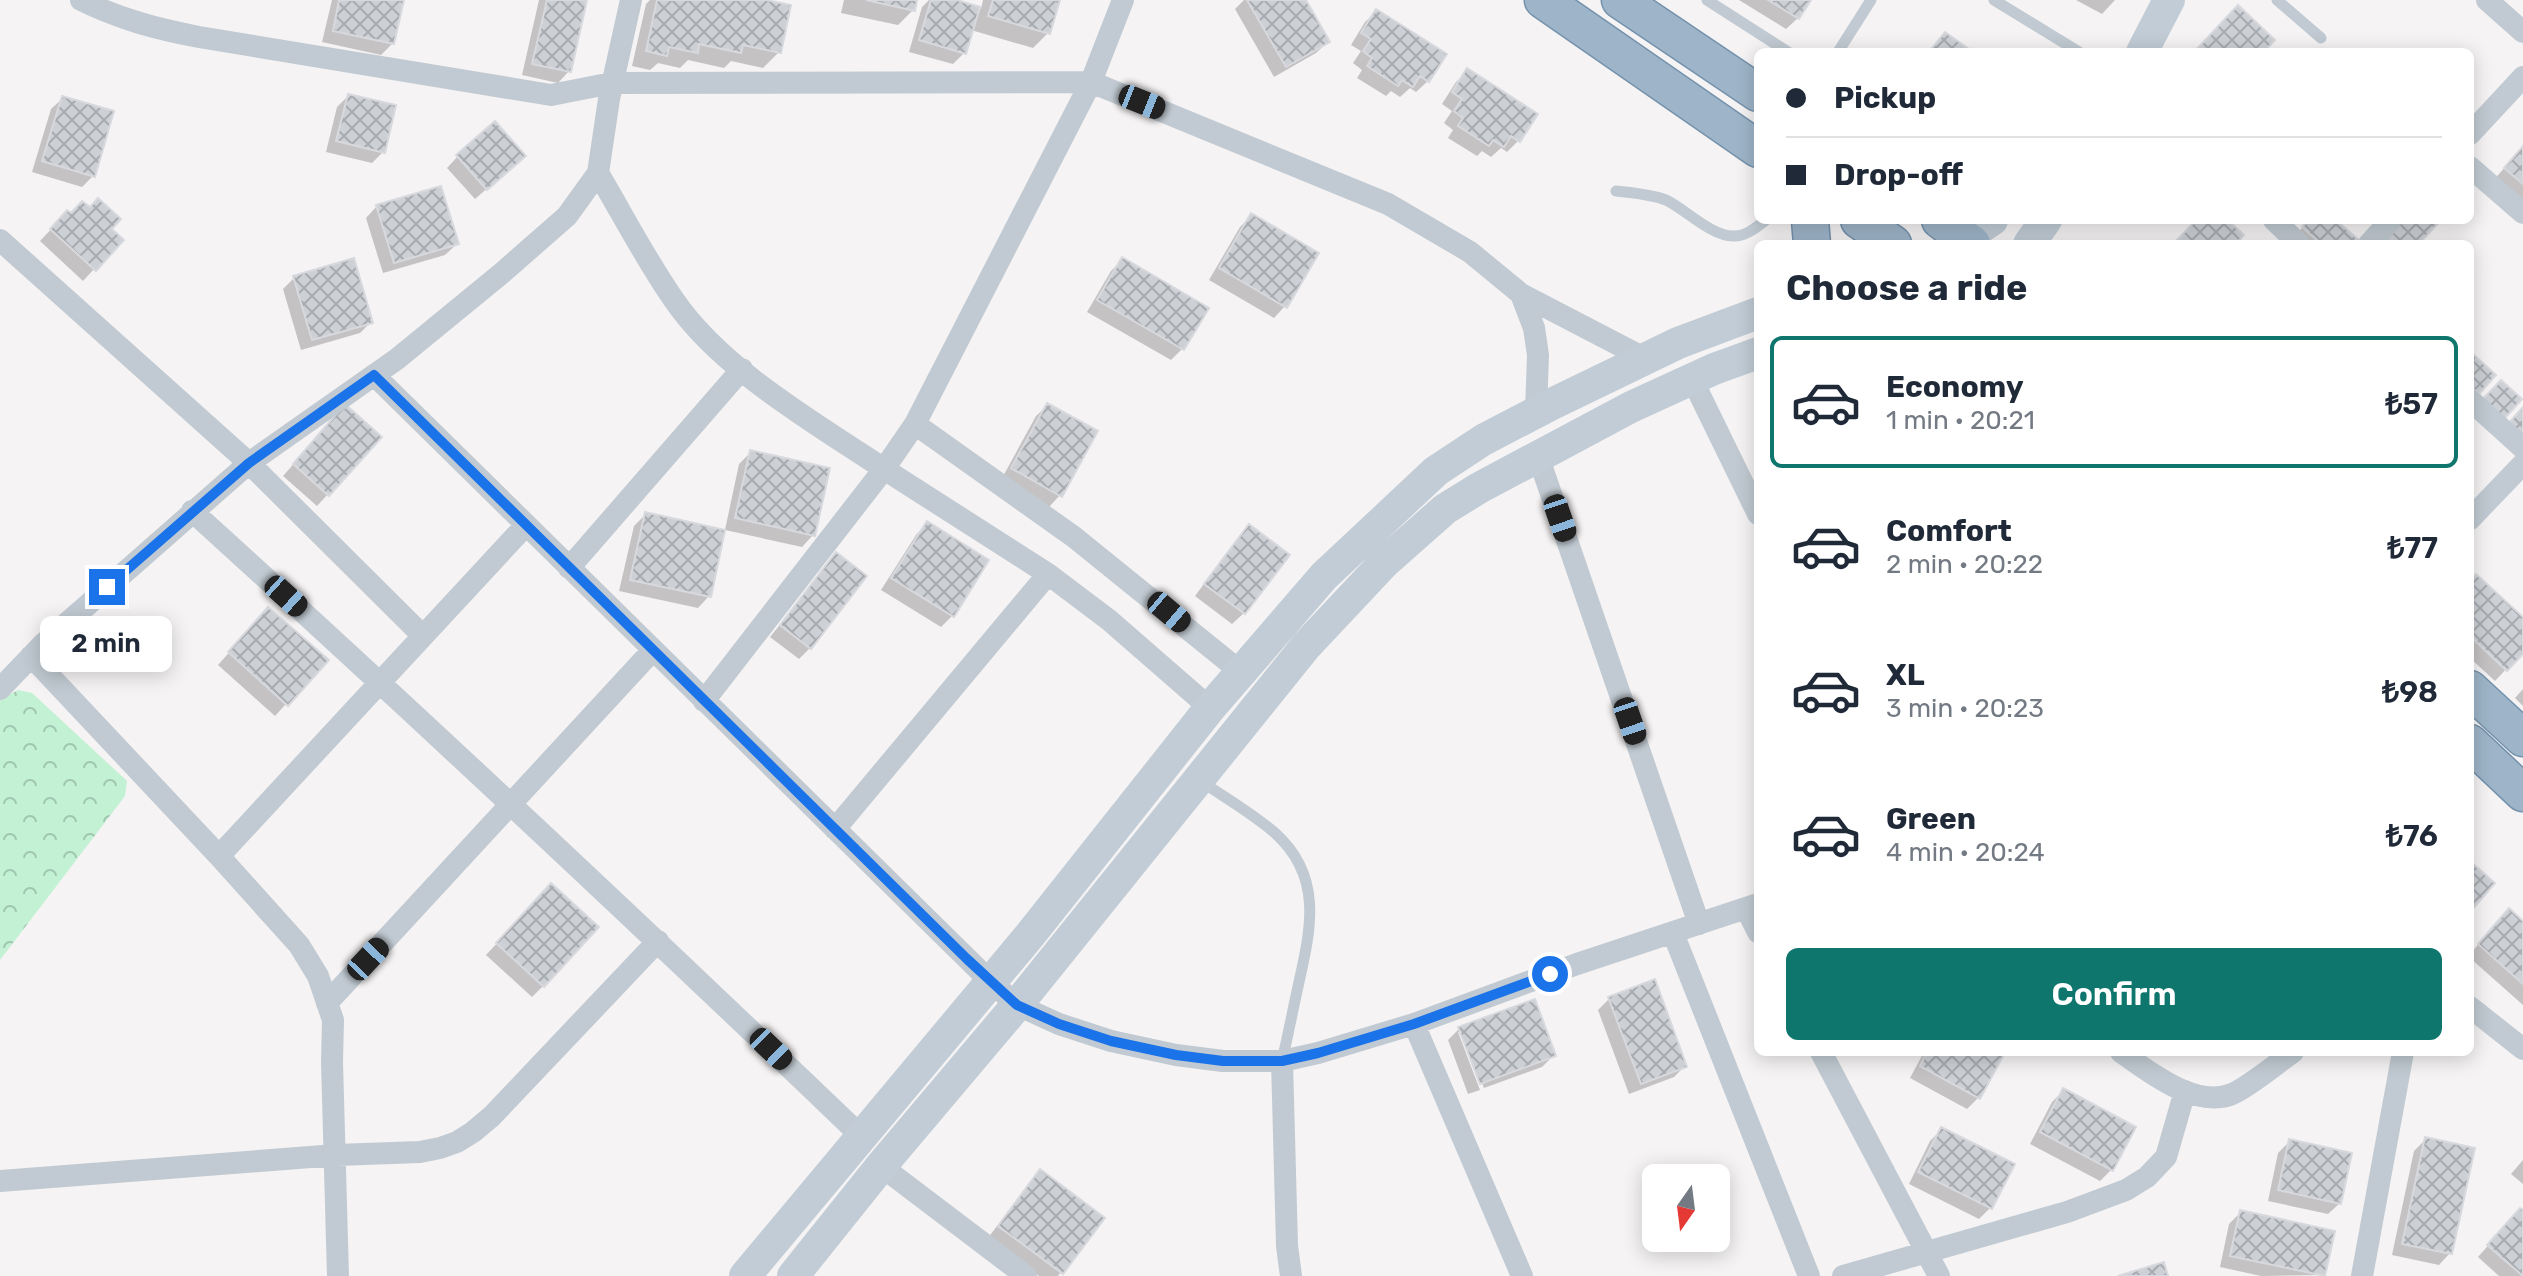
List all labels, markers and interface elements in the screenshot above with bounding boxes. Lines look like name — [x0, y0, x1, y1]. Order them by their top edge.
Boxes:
text: Pickup — [1834, 80, 1936, 116]
car — [1115, 82, 1169, 122]
text: Drop-off — [1834, 157, 1963, 193]
text: Choose a ride — [1786, 266, 2027, 309]
icon: car — [1790, 366, 1862, 438]
text: Economy — [1886, 369, 2024, 405]
text: ₺57 — [2385, 386, 2438, 422]
text: 1 min · 20:21 — [1886, 405, 2035, 436]
car — [1541, 491, 1579, 545]
icon: car — [1790, 510, 1862, 582]
text: Comfort — [1886, 513, 2012, 549]
text: ₺77 — [2387, 530, 2438, 566]
text: 2 min · 20:22 — [1886, 549, 2043, 580]
route end — [89, 569, 125, 605]
car — [260, 571, 312, 621]
car — [1143, 587, 1195, 637]
callout: 2 min — [41, 615, 173, 671]
text: 2 min — [71, 628, 141, 659]
icon: car — [1790, 654, 1862, 726]
text: XL — [1886, 657, 1925, 693]
text: ₺98 — [2382, 674, 2438, 710]
text: 3 min · 20:23 — [1886, 693, 2044, 724]
car — [1611, 694, 1649, 748]
icon: car — [1790, 798, 1862, 870]
text: Green — [1886, 801, 1976, 837]
text: ₺76 — [2386, 818, 2438, 854]
text: 4 min · 20:24 — [1886, 837, 2045, 868]
car — [343, 933, 393, 985]
button: Confirm — [1786, 948, 2442, 1040]
route start — [1532, 956, 1568, 992]
car — [745, 1024, 797, 1074]
north arrow — [1642, 1164, 1730, 1252]
map controls — [1642, 1164, 1730, 1252]

